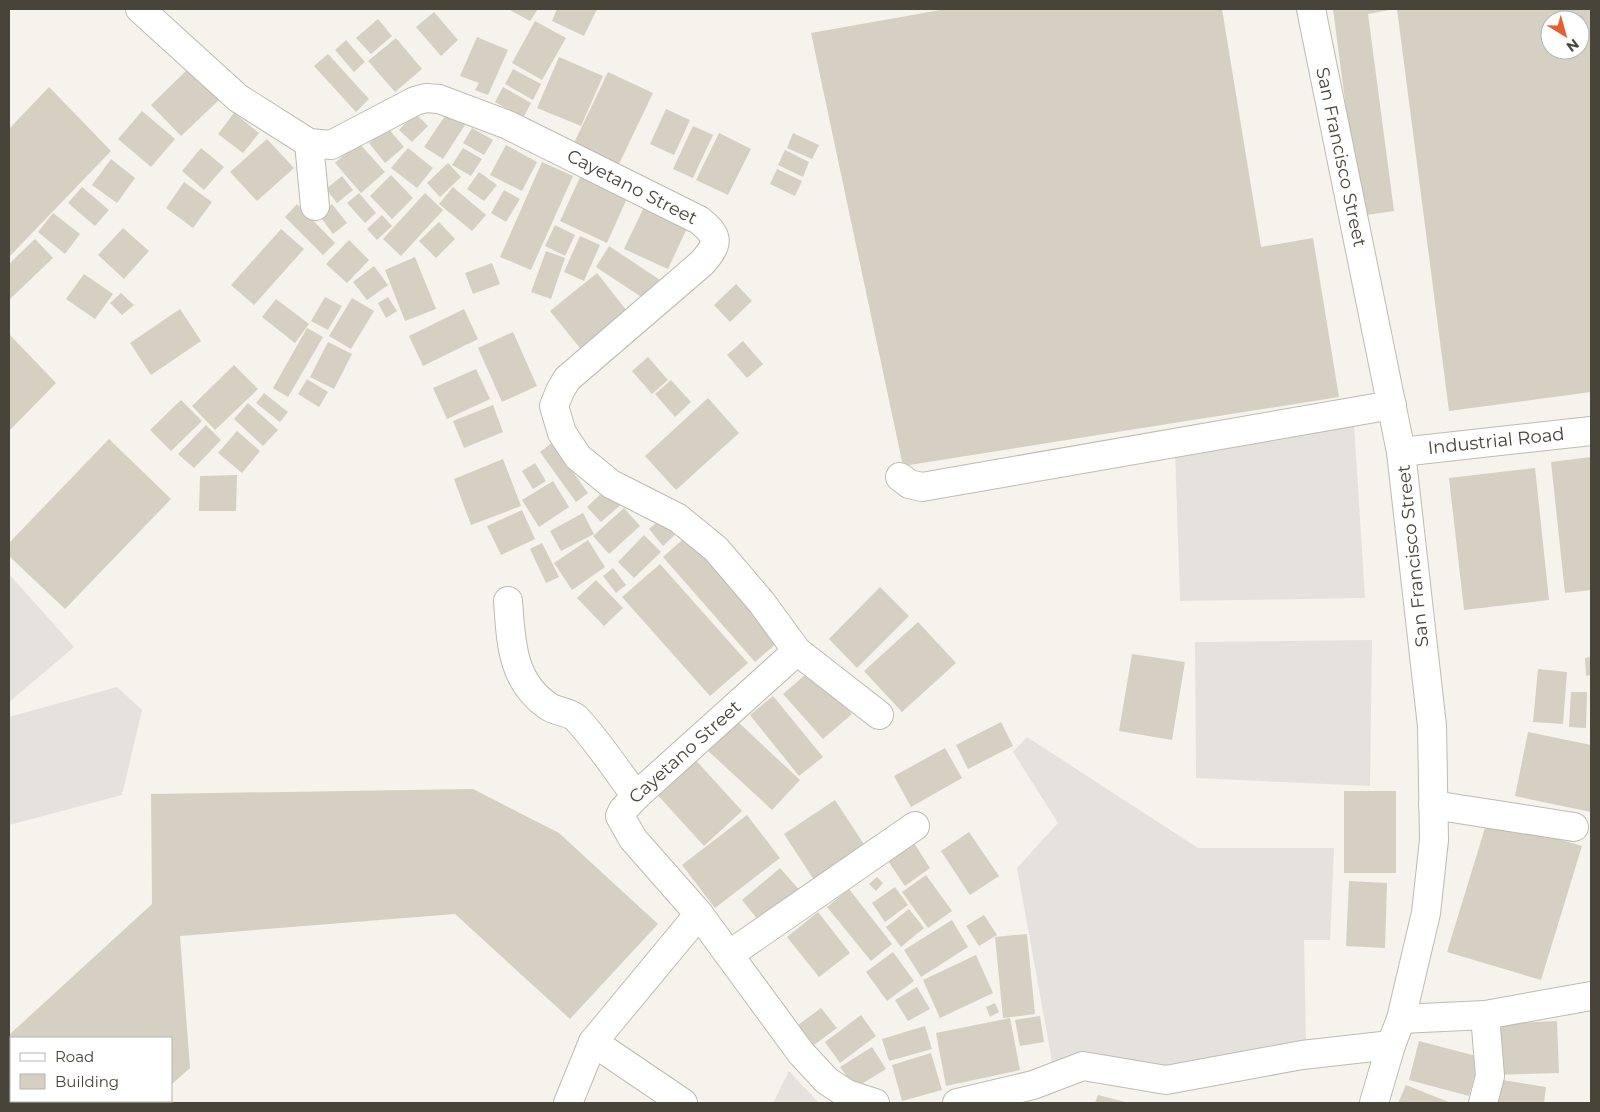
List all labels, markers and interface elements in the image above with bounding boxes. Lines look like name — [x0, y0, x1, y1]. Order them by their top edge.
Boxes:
north arrow — [1540, 10, 1590, 60]
text: N — [1563, 35, 1583, 56]
street label: San Francisco Street — [1311, 65, 1371, 249]
street label: Cayetano Street — [563, 145, 701, 229]
street label: Industrial Road — [1427, 423, 1565, 459]
street label: San Francisco Street — [1392, 464, 1434, 648]
street label: Cayetano Street — [624, 696, 746, 808]
legend — [10, 1037, 172, 1102]
text: Road — [55, 1047, 94, 1066]
text: Building — [55, 1072, 119, 1091]

